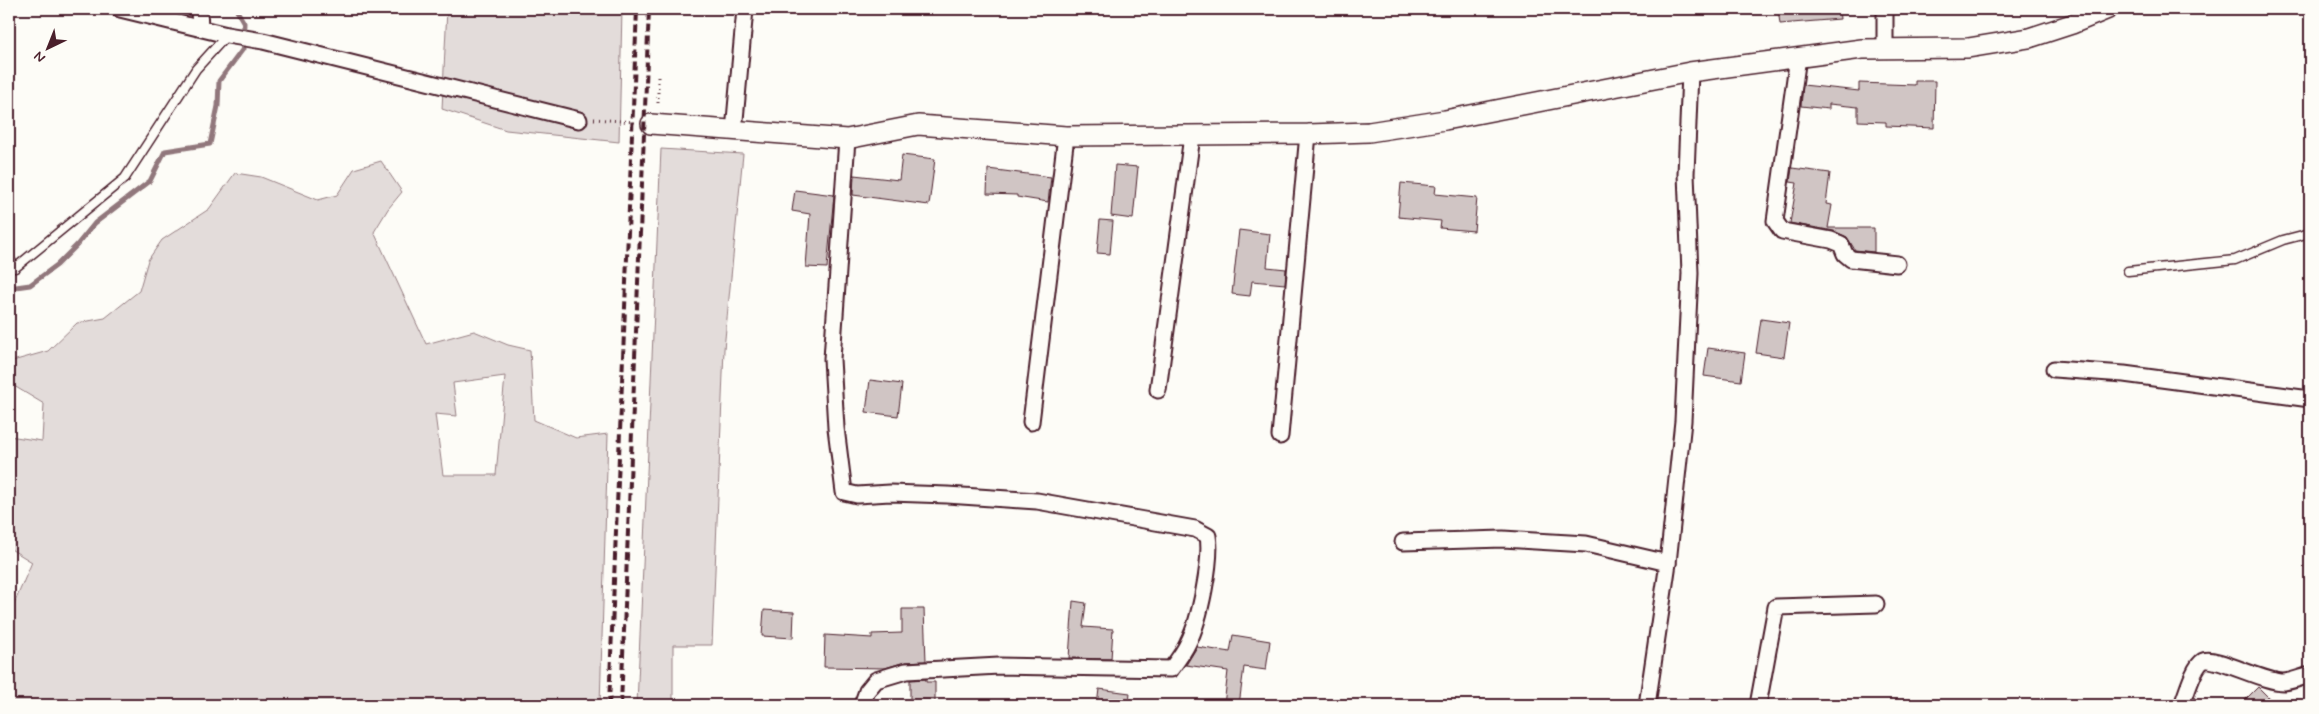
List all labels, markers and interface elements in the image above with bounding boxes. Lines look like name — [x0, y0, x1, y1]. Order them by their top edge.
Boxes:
north arrow — [22, 22, 72, 72]
text: N — [30, 47, 49, 67]

